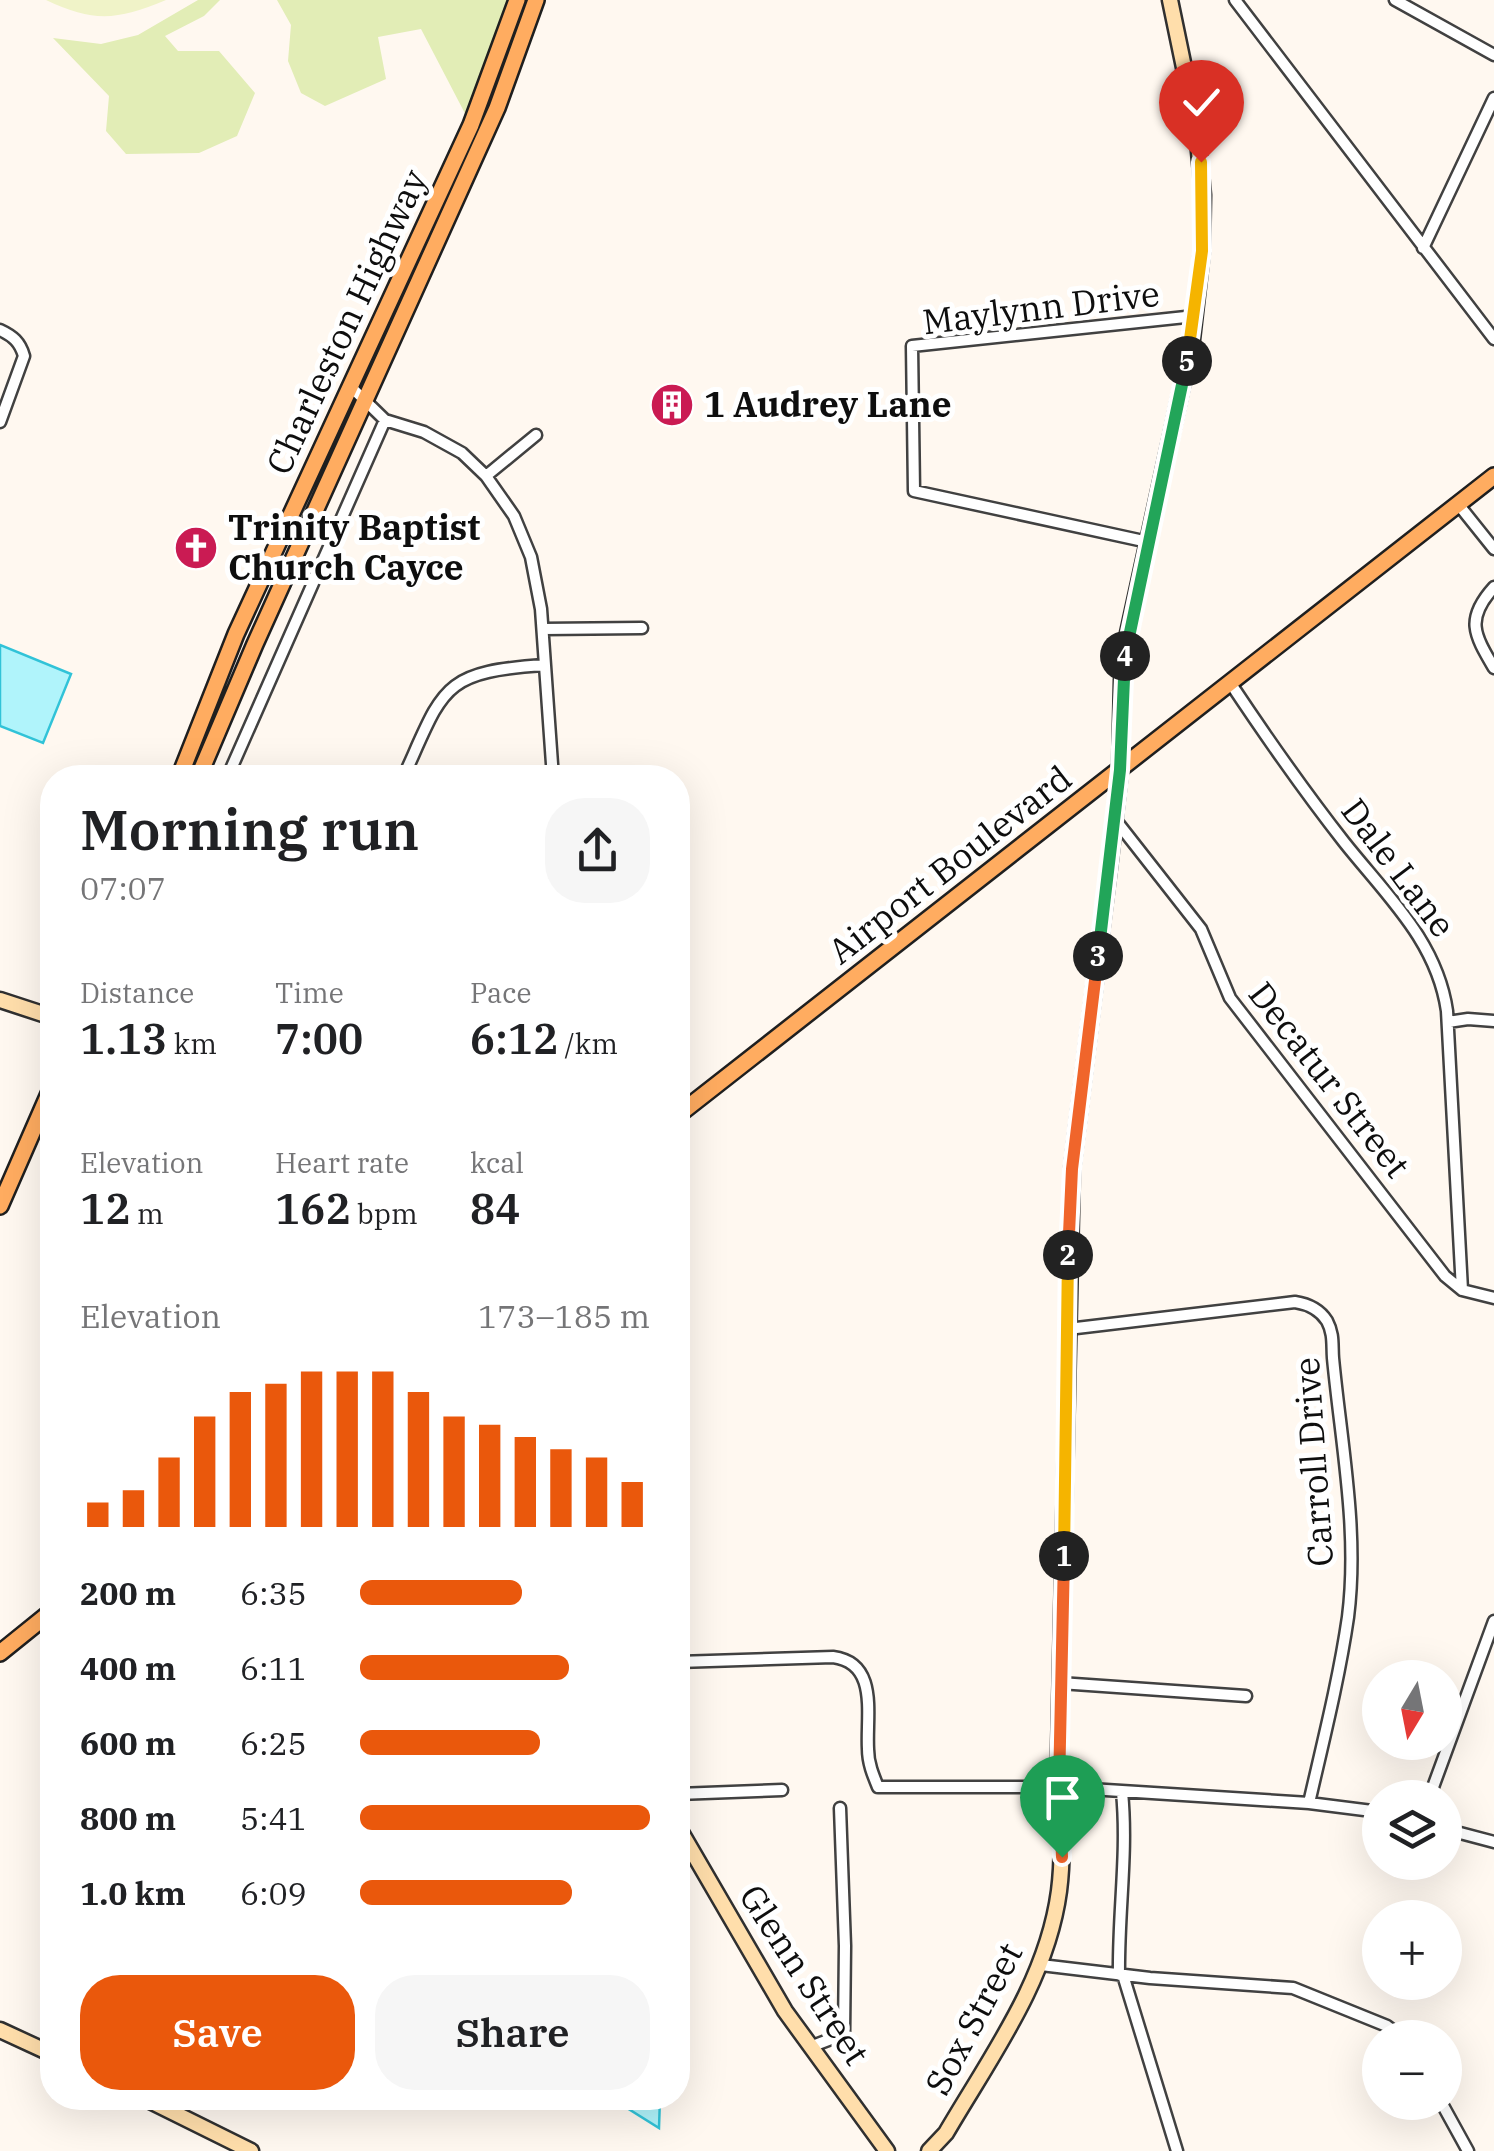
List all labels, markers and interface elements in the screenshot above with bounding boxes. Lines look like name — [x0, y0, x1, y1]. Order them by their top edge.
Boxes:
pin — [1159, 60, 1244, 163]
icon: check — [1174, 75, 1229, 130]
street label: Charleston Highway — [255, 161, 437, 481]
street label: Maylynn Drive — [920, 270, 1162, 344]
pin: 5 — [1162, 336, 1212, 386]
text: 5 — [1179, 342, 1195, 379]
place label: 1 Audrey Lane — [704, 381, 952, 427]
building icon: 1 Audrey Lane — [649, 382, 695, 428]
place label: Trinity Baptist Church Cayce — [228, 504, 480, 590]
church icon: Trinity Baptist Church Cayce — [173, 525, 219, 571]
pin: 4 — [1100, 631, 1150, 681]
text: 4 — [1117, 637, 1133, 674]
street label: Airport Boulevard — [818, 755, 1080, 974]
street label: Dale Lane — [1332, 789, 1466, 946]
text: Morning run — [80, 794, 419, 865]
button: share — [545, 798, 650, 903]
text: 07:07 — [80, 867, 166, 909]
pin: 3 — [1073, 931, 1123, 981]
text: 3 — [1090, 937, 1106, 974]
street label: Decatur Street — [1239, 972, 1421, 1187]
text: Distance — [80, 974, 194, 1011]
text: Time — [275, 974, 344, 1011]
text: Pace — [470, 974, 532, 1011]
text: 1.13 — [80, 1011, 167, 1066]
text: 7:00 — [275, 1011, 363, 1066]
text: 6:12 — [470, 1011, 558, 1066]
text: km — [167, 1025, 217, 1062]
text: /km — [558, 1025, 618, 1062]
text: Elevation — [80, 1144, 203, 1181]
text: Heart rate — [275, 1144, 409, 1181]
text: kcal — [470, 1144, 524, 1181]
text: 12 — [80, 1181, 130, 1236]
text: 162 — [275, 1181, 351, 1236]
text: 84 — [470, 1181, 520, 1236]
text: m — [130, 1195, 164, 1232]
text: bpm — [351, 1195, 418, 1232]
pin: 2 — [1043, 1230, 1093, 1280]
text: 2 — [1060, 1236, 1076, 1273]
text: Elevation — [80, 1295, 221, 1337]
text: 173–185 m — [478, 1295, 650, 1337]
street label: Carroll Drive — [1283, 1356, 1343, 1568]
pin: 1 — [1039, 1531, 1089, 1581]
text: 1 — [1056, 1537, 1072, 1574]
text: 200 m — [80, 1572, 176, 1614]
text: 6:35 — [240, 1572, 307, 1614]
text: 400 m — [80, 1647, 176, 1689]
text: 6:11 — [240, 1647, 307, 1689]
north arrow — [1362, 1660, 1462, 1760]
map controls — [1362, 1660, 1462, 2120]
text: 600 m — [80, 1722, 176, 1764]
text: 6:25 — [240, 1722, 307, 1764]
pin — [1020, 1755, 1105, 1858]
icon: arrive — [1035, 1770, 1090, 1825]
button: layers — [1362, 1780, 1462, 1880]
text: 800 m — [80, 1797, 176, 1839]
text: 5:41 — [240, 1797, 307, 1839]
text: 1.0 km — [80, 1872, 186, 1914]
text: 6:09 — [240, 1872, 307, 1914]
street label: Glenn Street — [730, 1876, 880, 2073]
button: + — [1362, 1900, 1462, 2000]
street label: Sox Street — [914, 1935, 1032, 2103]
button: Save — [80, 1975, 355, 2090]
button: Share — [375, 1975, 650, 2090]
button: − — [1362, 2020, 1462, 2120]

